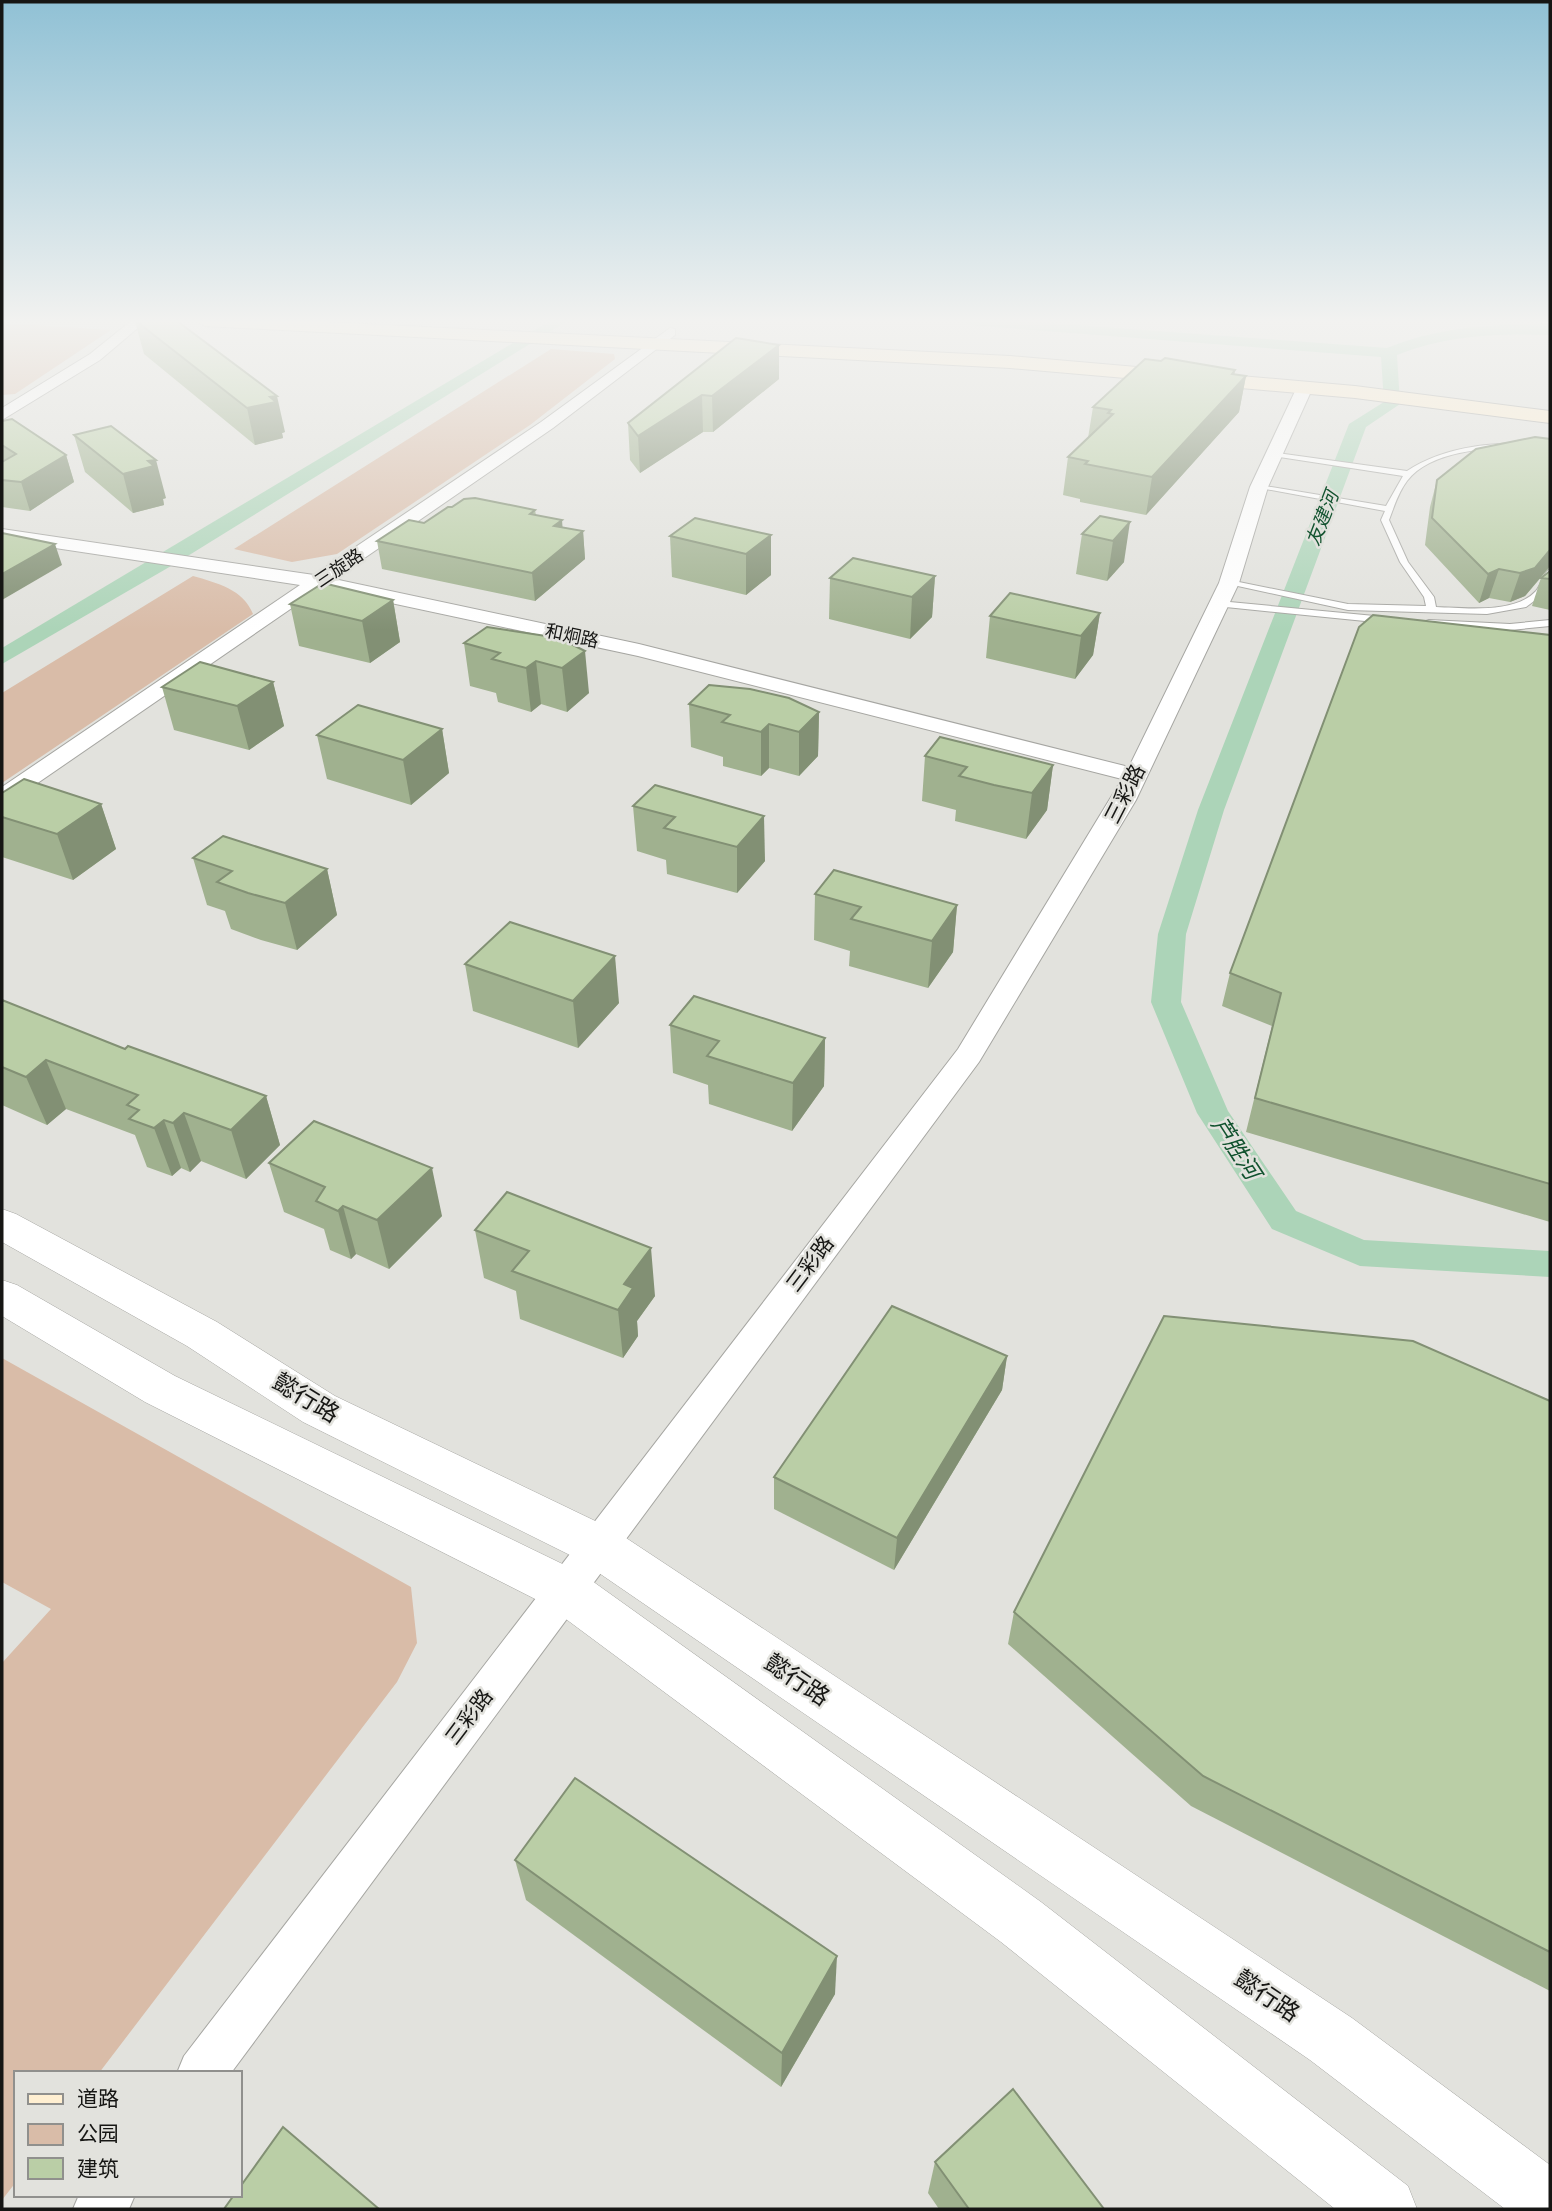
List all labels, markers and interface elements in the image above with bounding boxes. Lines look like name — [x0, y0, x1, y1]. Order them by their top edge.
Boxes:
water label: 友建河 — [1301, 483, 1345, 549]
street label: 三旋路 — [310, 543, 368, 592]
street label: 和炯路 — [543, 619, 601, 652]
street label: 三彩路 — [1098, 760, 1150, 828]
water label: 芦胜河 — [1205, 1111, 1270, 1188]
street label: 三彩路 — [780, 1230, 839, 1296]
street label: 懿行路 — [268, 1366, 345, 1429]
street label: 懿行路 — [759, 1647, 836, 1712]
street label: 三彩路 — [439, 1683, 498, 1749]
street label: 懿行路 — [1229, 1963, 1306, 2028]
legend — [14, 2071, 242, 2197]
text: 道路 — [77, 2085, 119, 2111]
text: 公园 — [77, 2120, 119, 2146]
text: 建筑 — [77, 2155, 119, 2181]

